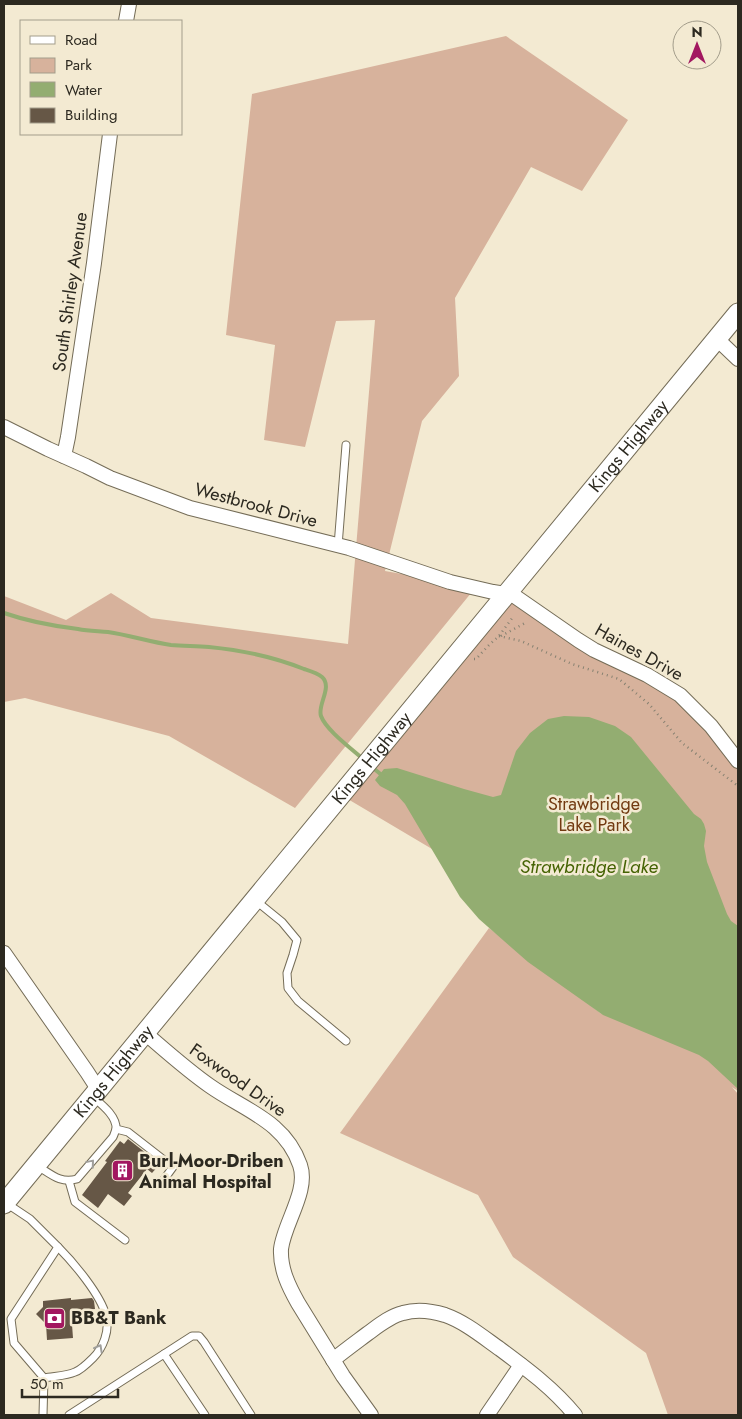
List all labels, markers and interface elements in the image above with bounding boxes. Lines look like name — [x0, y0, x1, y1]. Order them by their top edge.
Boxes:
legend — [20, 20, 182, 135]
north arrow — [672, 20, 722, 70]
text: N — [691, 22, 703, 42]
text: Road — [65, 29, 97, 51]
text: Park — [65, 54, 92, 76]
text: Water — [65, 79, 103, 101]
text: Building — [65, 104, 117, 126]
street label: South Shirley Avenue — [46, 210, 94, 374]
street label: Kings Highway — [582, 394, 674, 498]
street label: Westbrook Drive — [192, 476, 320, 534]
street label: Haines Drive — [590, 617, 688, 687]
street label: Kings Highway — [325, 706, 418, 810]
park label: Strawbridge Lake Park — [548, 791, 640, 838]
water label: Strawbridge Lake — [520, 853, 658, 880]
street label: Kings Highway — [67, 1019, 159, 1123]
street label: Foxwood Drive — [184, 1037, 292, 1123]
place label: Burl-Moor-Driben Animal Hospital — [138, 1148, 284, 1195]
building icon: Burl-Moor-Driben Animal Hospital — [111, 1159, 135, 1183]
one-way arrow — [85, 1160, 93, 1169]
place label: BB&T Bank — [71, 1305, 167, 1331]
bank icon: BB&T Bank — [43, 1306, 67, 1330]
one-way arrow — [93, 1345, 103, 1354]
scale bar — [22, 1366, 119, 1398]
text: 50 m — [30, 1373, 64, 1395]

